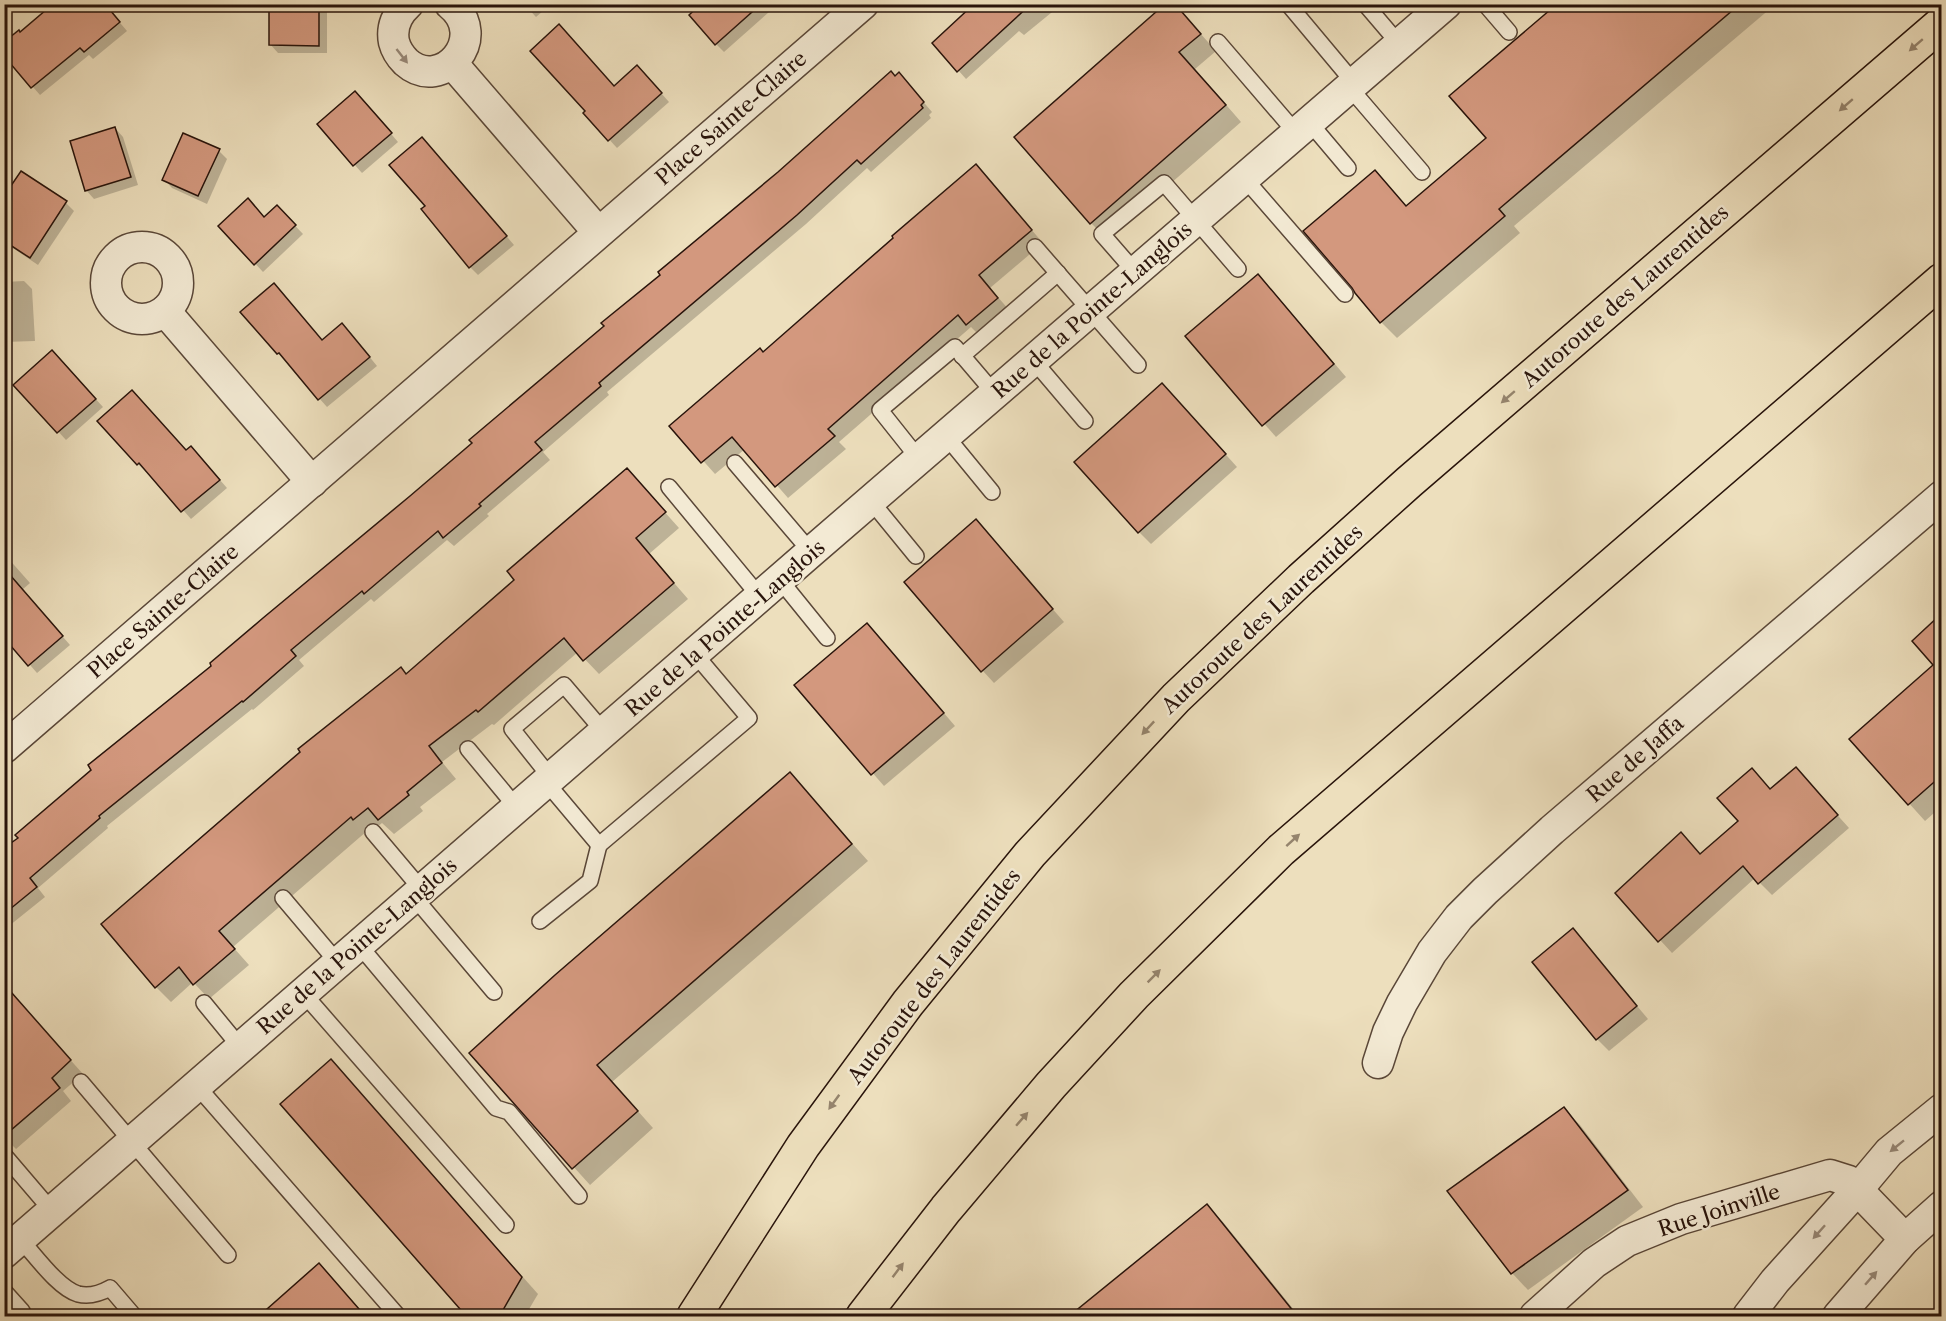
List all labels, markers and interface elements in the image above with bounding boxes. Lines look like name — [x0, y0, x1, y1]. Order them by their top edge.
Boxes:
one-way arrow — [1909, 38, 1924, 51]
street label: Place Sainte-Claire — [650, 46, 812, 190]
one-way arrow — [395, 48, 407, 63]
one-way arrow — [1839, 98, 1854, 111]
street label: Autoroute des Laurentides — [1516, 199, 1733, 393]
street label: Rue de la Pointe-Langlois — [987, 216, 1197, 404]
one-way arrow — [1501, 390, 1516, 403]
street label: Autoroute des Laurentides — [1156, 519, 1368, 719]
street label: Rue de la Pointe-Langlois — [620, 534, 830, 722]
street label: Place Sainte-Claire — [82, 539, 244, 683]
street label: Rue de Jaffa — [1582, 710, 1689, 808]
one-way arrow — [1142, 720, 1155, 735]
one-way arrow — [1286, 833, 1301, 847]
street label: Rue de la Pointe-Langlois — [252, 852, 462, 1040]
street label: Autoroute des Laurentides — [842, 864, 1026, 1089]
one-way arrow — [1146, 969, 1160, 983]
one-way arrow — [828, 1094, 840, 1110]
one-way arrow — [1015, 1112, 1028, 1127]
one-way arrow — [1889, 1139, 1904, 1151]
street label: Rue Joinville — [1655, 1179, 1783, 1241]
one-way arrow — [1812, 1225, 1826, 1240]
one-way arrow — [892, 1262, 904, 1278]
one-way arrow — [1864, 1271, 1877, 1286]

